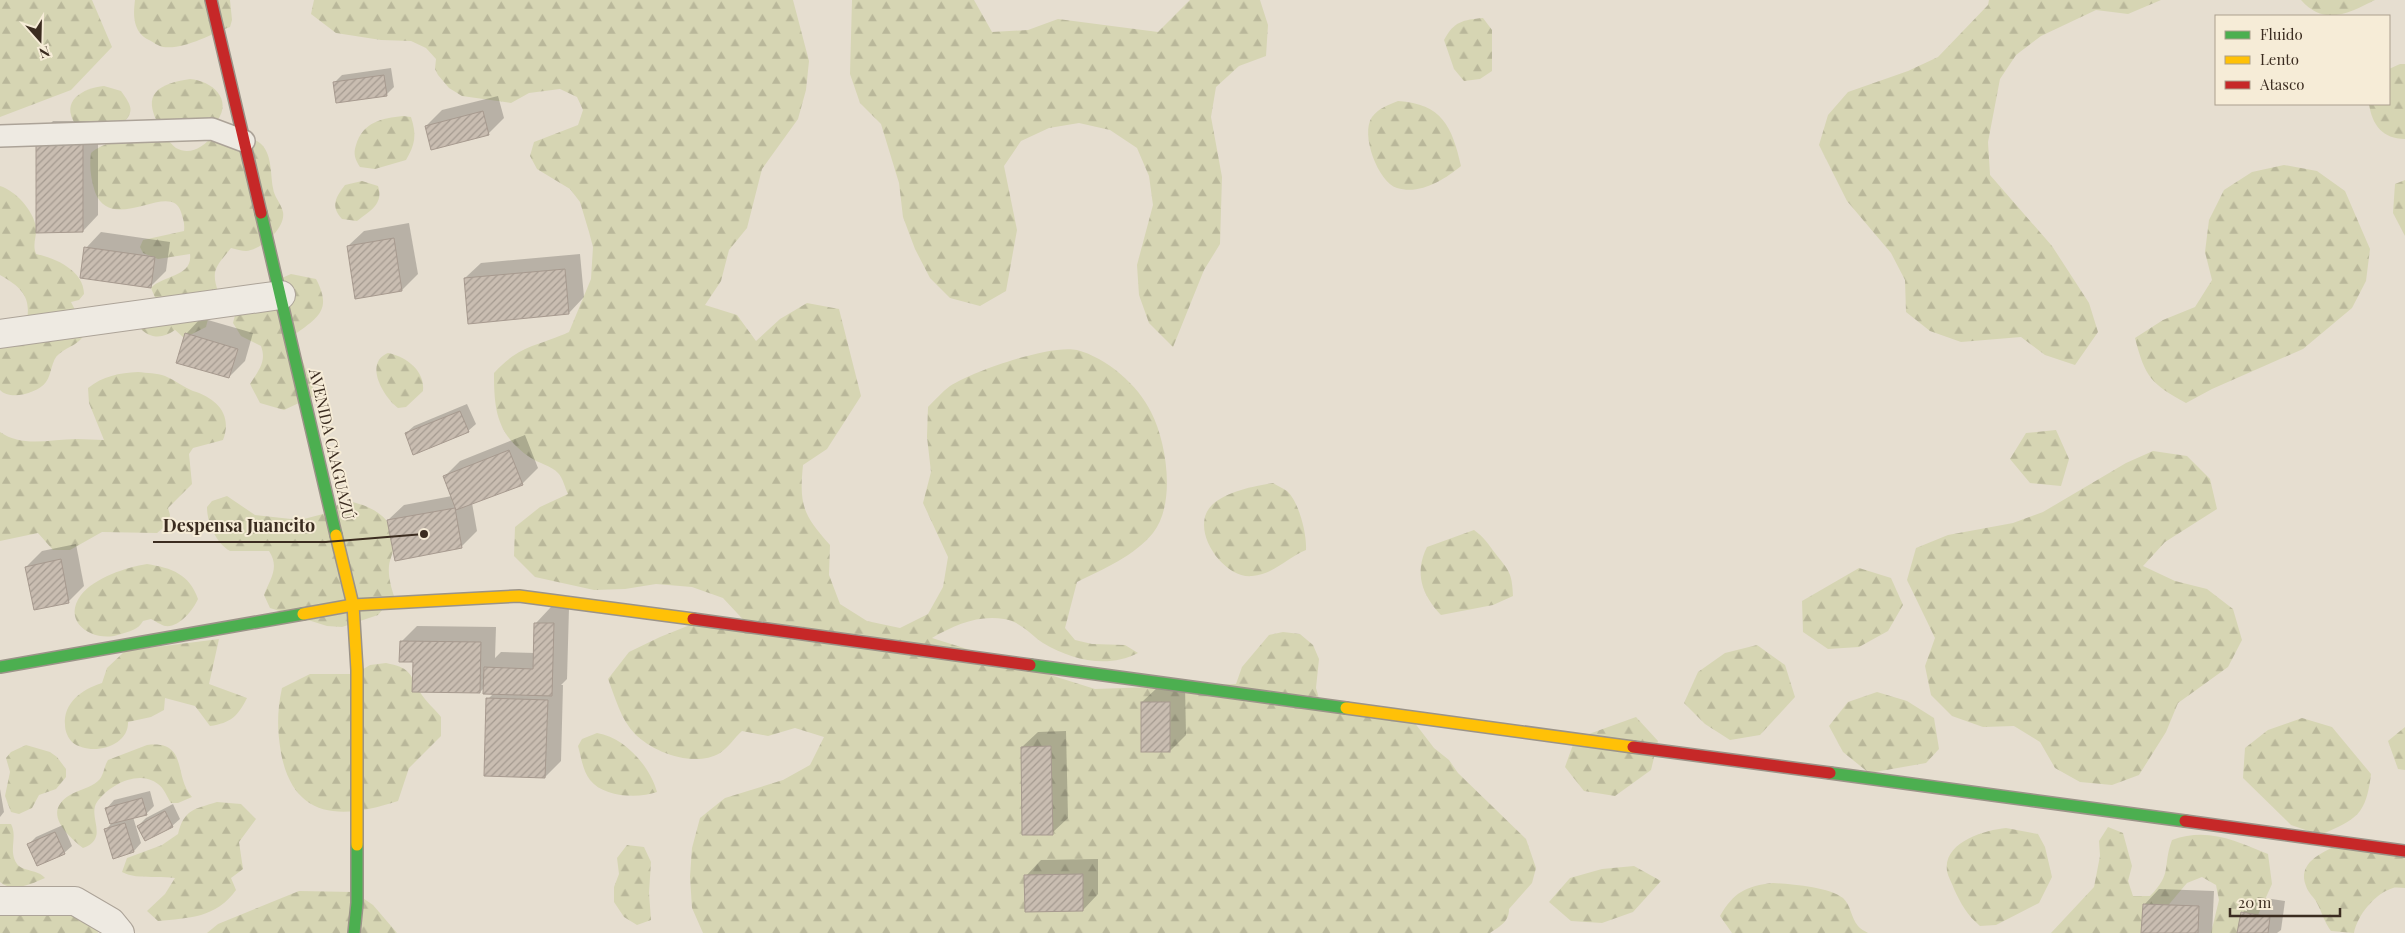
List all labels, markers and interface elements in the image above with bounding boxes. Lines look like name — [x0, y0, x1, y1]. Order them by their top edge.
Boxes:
north arrow — [15, 15, 65, 65]
legend — [2215, 15, 2390, 105]
text: Fluido — [2260, 24, 2303, 44]
text: N — [37, 42, 53, 63]
text: Lento — [2260, 49, 2299, 69]
text: Atasco — [2259, 74, 2304, 94]
street label: AVENIDA CAAGUAZÚ — [305, 365, 360, 522]
callout: Despensa Juancito — [153, 509, 326, 542]
text: Despensa Juancito — [163, 513, 315, 537]
scale bar — [2230, 886, 2340, 918]
text: 20 m — [2238, 892, 2272, 912]

